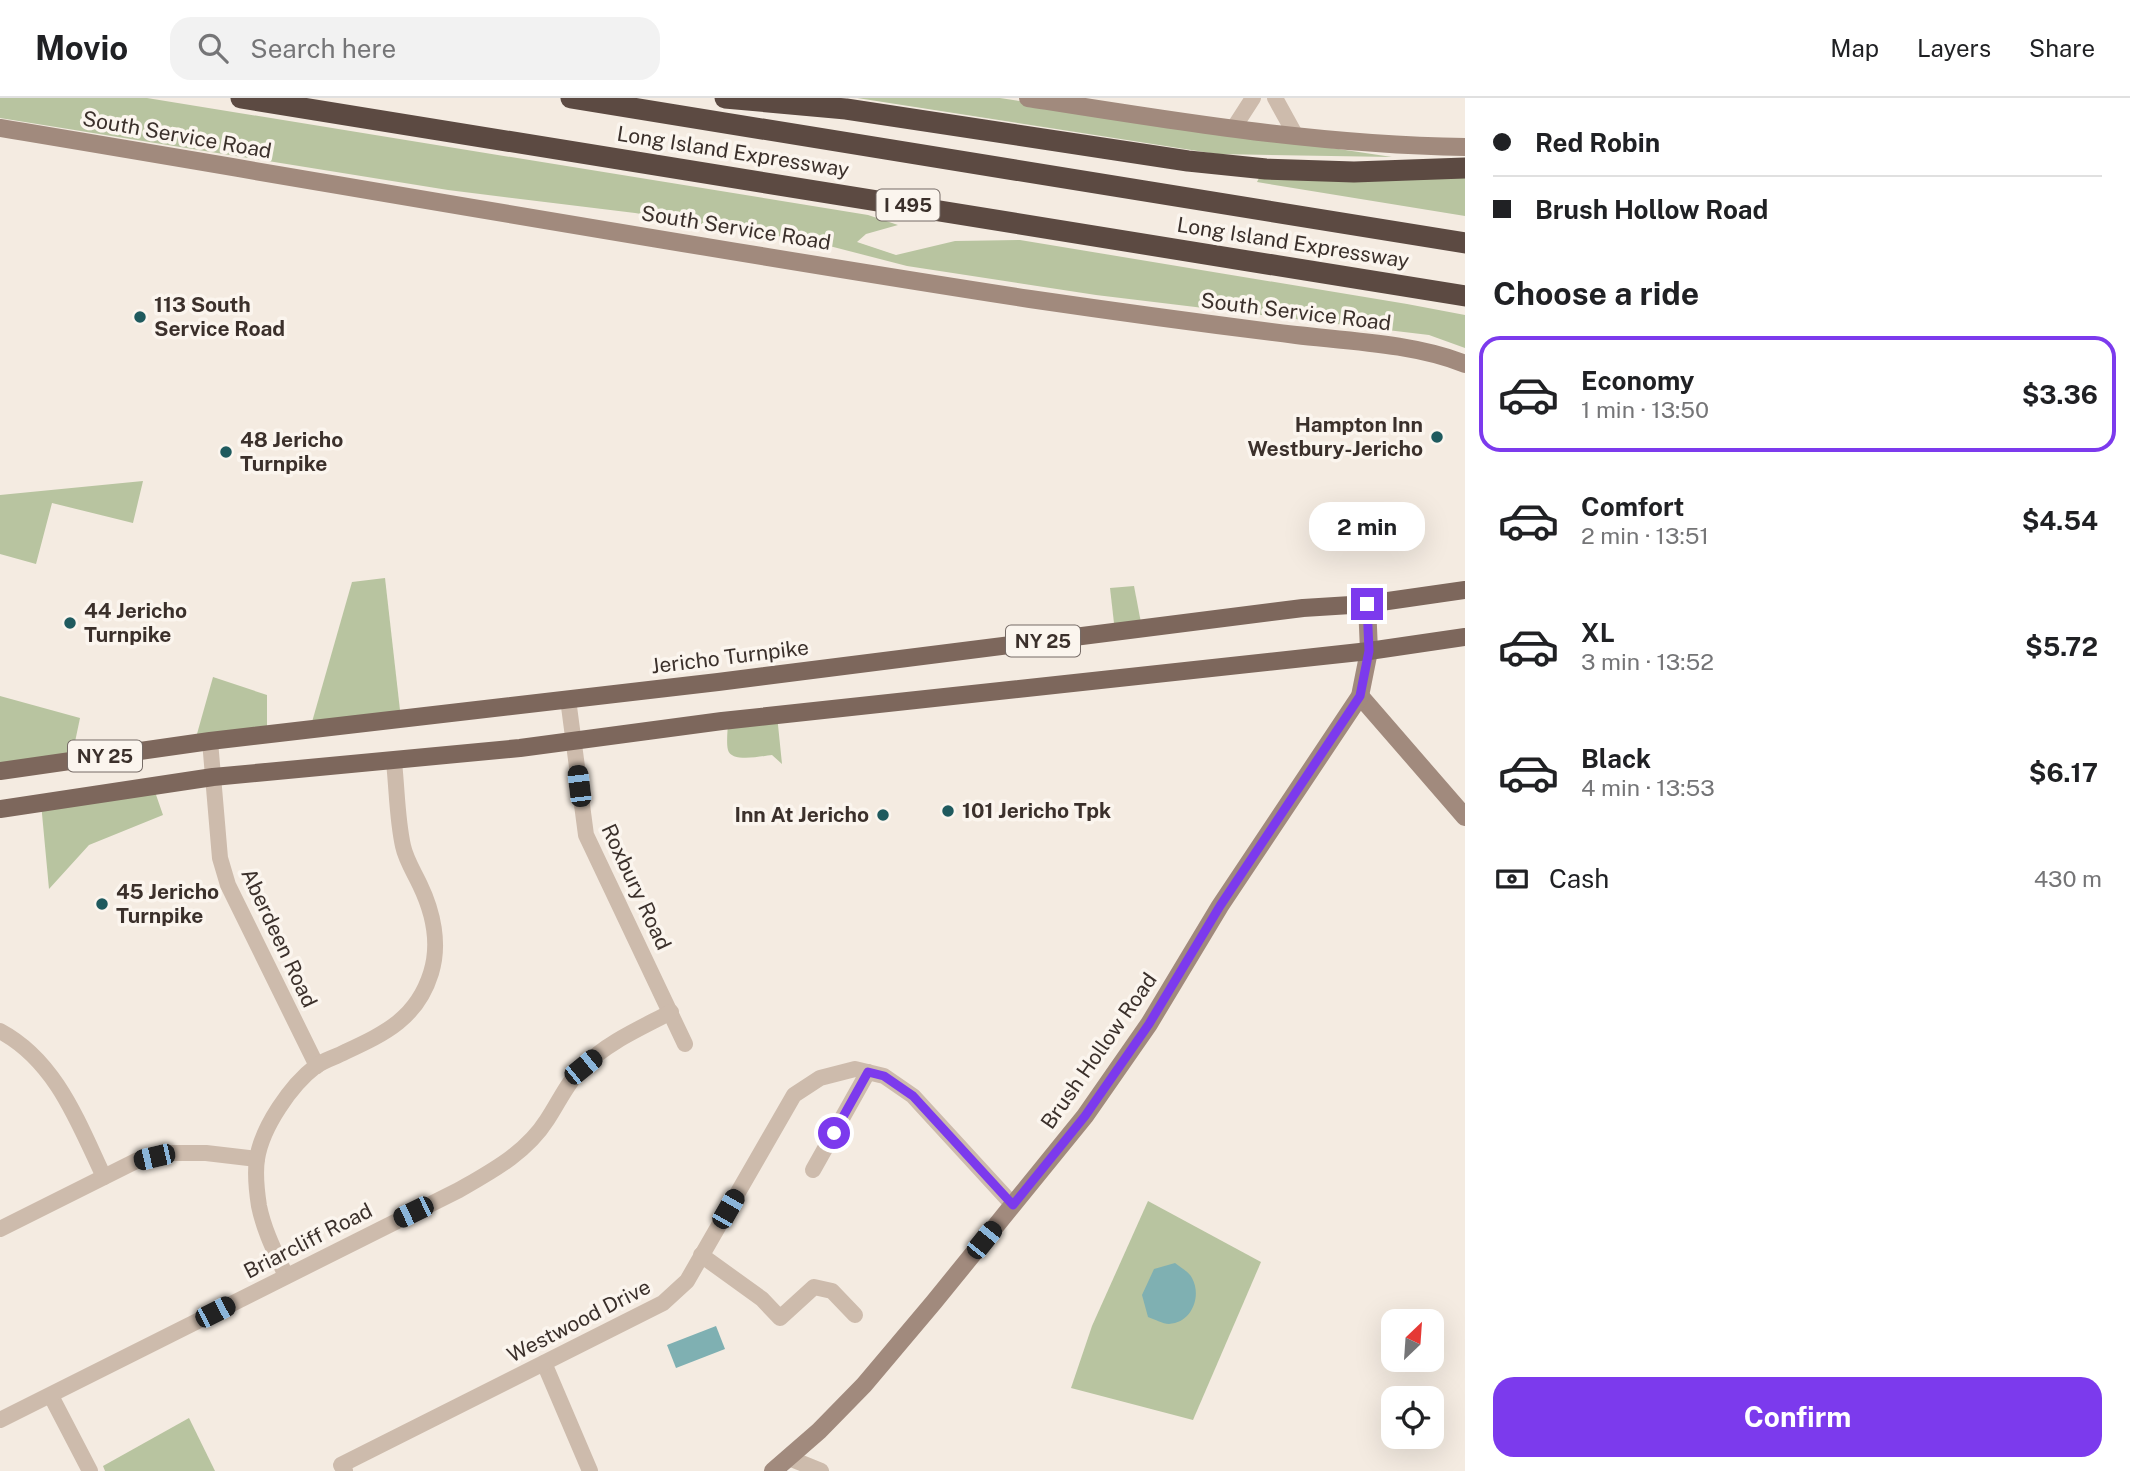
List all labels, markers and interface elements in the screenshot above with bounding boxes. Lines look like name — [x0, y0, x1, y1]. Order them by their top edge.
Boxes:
search box — [170, 17, 660, 80]
text: Movio — [35, 29, 128, 67]
icon: search — [194, 29, 232, 67]
text: Search here — [250, 33, 396, 64]
text: Map — [1830, 34, 1879, 62]
text: Layers — [1917, 34, 1991, 62]
text: Share — [2029, 34, 2095, 62]
street label: South Service Road — [81, 106, 274, 163]
street label: Long Island Expressway — [615, 121, 851, 182]
text: Red Robin — [1535, 127, 1660, 158]
road number: I 495 — [876, 190, 940, 220]
text: Brush Hollow Road — [1535, 194, 1768, 225]
street label: South Service Road — [639, 200, 833, 255]
street label: Long Island Expressway — [1175, 212, 1411, 273]
text: Choose a ride — [1493, 275, 1699, 312]
street label: South Service Road — [1199, 287, 1393, 336]
place label: 113 South Service Road — [154, 292, 285, 341]
marker: 113 South Service Road — [132, 309, 148, 325]
icon: car — [1497, 363, 1560, 426]
text: Economy — [1581, 365, 1694, 396]
text: $3.36 — [2022, 379, 2098, 410]
text: 1 min · 13:50 — [1581, 396, 1709, 423]
place label: Hampton Inn Westbury-Jericho — [1247, 412, 1423, 461]
place label: 48 Jericho Turnpike — [240, 427, 343, 476]
marker: Hampton Inn Westbury-Jericho — [1429, 429, 1445, 445]
marker: 48 Jericho Turnpike — [218, 444, 234, 460]
icon: car — [1497, 489, 1560, 552]
text: Comfort — [1581, 491, 1684, 522]
callout: 2 min — [1309, 503, 1425, 552]
text: $4.54 — [2022, 505, 2098, 536]
text: 2 min — [1337, 513, 1397, 540]
text: 2 min · 13:51 — [1581, 522, 1709, 549]
route end — [1351, 588, 1383, 620]
place label: 44 Jericho Turnpike — [84, 598, 187, 647]
marker: 44 Jericho Turnpike — [62, 615, 78, 631]
icon: car — [1497, 615, 1560, 678]
text: XL — [1581, 617, 1615, 648]
road number: NY 25 — [1006, 626, 1080, 656]
text: $5.72 — [2025, 631, 2098, 662]
street label: Jericho Turnpike — [650, 634, 810, 679]
text: 3 min · 13:52 — [1581, 648, 1714, 675]
road number: NY 25 — [68, 740, 142, 772]
icon: car — [1497, 741, 1560, 804]
text: Black — [1581, 743, 1651, 774]
text: $6.17 — [2029, 757, 2098, 788]
car — [567, 764, 592, 808]
text: 4 min · 13:53 — [1581, 774, 1715, 801]
place label: 101 Jericho Tpk — [962, 798, 1111, 823]
place label: Inn At Jericho — [734, 802, 869, 827]
marker: 101 Jericho Tpk — [940, 803, 956, 819]
marker: Inn At Jericho — [875, 807, 891, 823]
street label: Roxbury Road — [596, 820, 677, 954]
icon: cash — [1493, 860, 1531, 898]
text: Cash — [1549, 863, 1609, 894]
street label: Aberdeen Road — [236, 864, 323, 1011]
text: 430 m — [2034, 865, 2102, 892]
place label: 45 Jericho Turnpike — [116, 879, 219, 928]
marker: 45 Jericho Turnpike — [94, 896, 110, 912]
street label: Brush Hollow Road — [1035, 968, 1162, 1134]
car — [561, 1046, 606, 1088]
route start — [818, 1117, 850, 1149]
car — [132, 1142, 177, 1172]
car — [709, 1186, 748, 1232]
car — [390, 1193, 437, 1231]
street label: Briarcliff Road — [239, 1197, 376, 1284]
car — [963, 1217, 1006, 1263]
street label: Westwood Drive — [503, 1274, 655, 1367]
car — [192, 1293, 239, 1331]
north arrow — [1381, 1309, 1444, 1372]
map controls — [1381, 1309, 1444, 1449]
button: Confirm — [1493, 1377, 2102, 1457]
button: locate — [1381, 1386, 1444, 1449]

